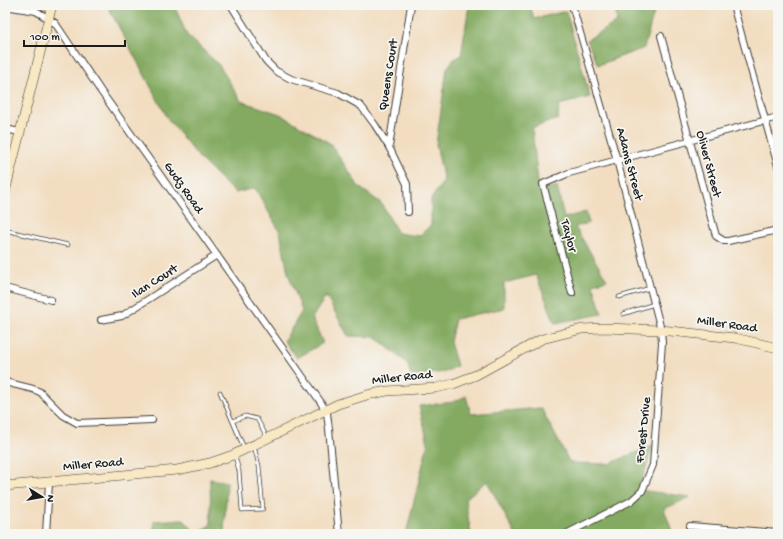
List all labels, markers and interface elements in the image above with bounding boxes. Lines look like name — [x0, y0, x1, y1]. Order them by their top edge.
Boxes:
scale bar — [24, 22, 125, 48]
text: 100 m — [29, 31, 60, 45]
street label: Queens Court — [376, 37, 402, 112]
street label: Adams Street — [612, 126, 646, 203]
street label: Oliver Street — [692, 129, 725, 201]
street label: Gudz Road — [160, 159, 207, 218]
street label: Taylor — [556, 217, 580, 255]
street label: Ilan Court — [129, 261, 182, 303]
street label: Miller Road — [696, 313, 759, 337]
street label: Miller Road — [371, 367, 434, 389]
street label: Forest Drive — [633, 396, 655, 465]
street label: Miller Road — [62, 455, 125, 475]
north arrow — [22, 477, 62, 517]
text: N — [43, 494, 56, 503]

